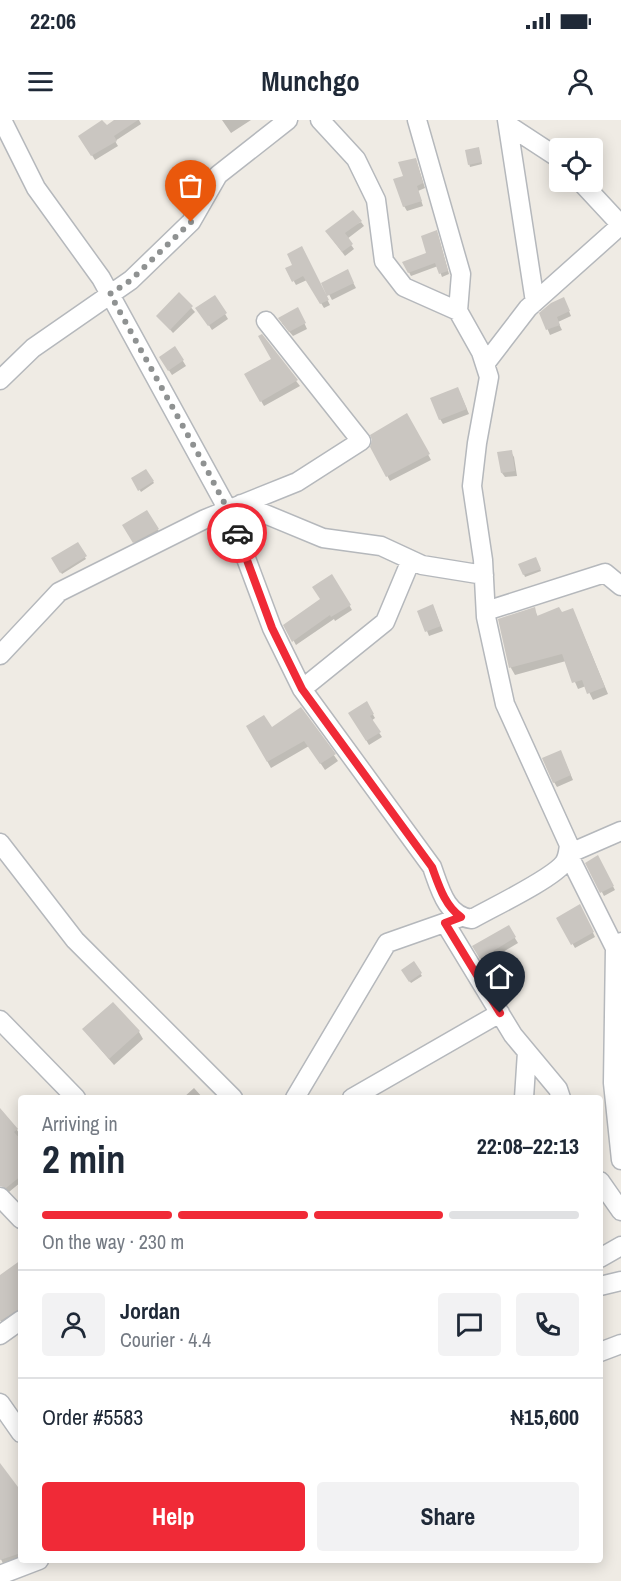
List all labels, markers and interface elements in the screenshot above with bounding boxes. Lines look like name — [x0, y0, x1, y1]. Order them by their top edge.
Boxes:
text: 22:06 — [30, 6, 76, 36]
text: Munchgo — [261, 63, 360, 99]
icon: menu — [24, 65, 57, 98]
icon: person — [564, 65, 597, 98]
map controls — [549, 138, 603, 192]
button: locate — [549, 138, 603, 192]
pin — [165, 160, 216, 222]
icon: bag — [174, 169, 207, 202]
courier — [207, 503, 267, 563]
icon: car — [221, 517, 254, 550]
pin — [474, 951, 525, 1013]
icon: home — [483, 960, 516, 993]
text: Arriving in — [42, 1110, 118, 1137]
text: 22:08–22:13 — [477, 1131, 579, 1161]
text: 2 min — [42, 1133, 126, 1185]
text: On the way · 230 m — [42, 1228, 184, 1255]
button: person — [42, 1293, 105, 1356]
button: chat — [438, 1293, 501, 1356]
button: phone — [516, 1293, 579, 1356]
text: Jordan — [120, 1296, 180, 1326]
text: Courier · 4.4 — [120, 1326, 211, 1353]
text: Order #5583 — [42, 1402, 143, 1432]
text: ₦15,600 — [511, 1402, 579, 1432]
button: Help — [42, 1482, 305, 1551]
button: Share — [317, 1482, 579, 1551]

